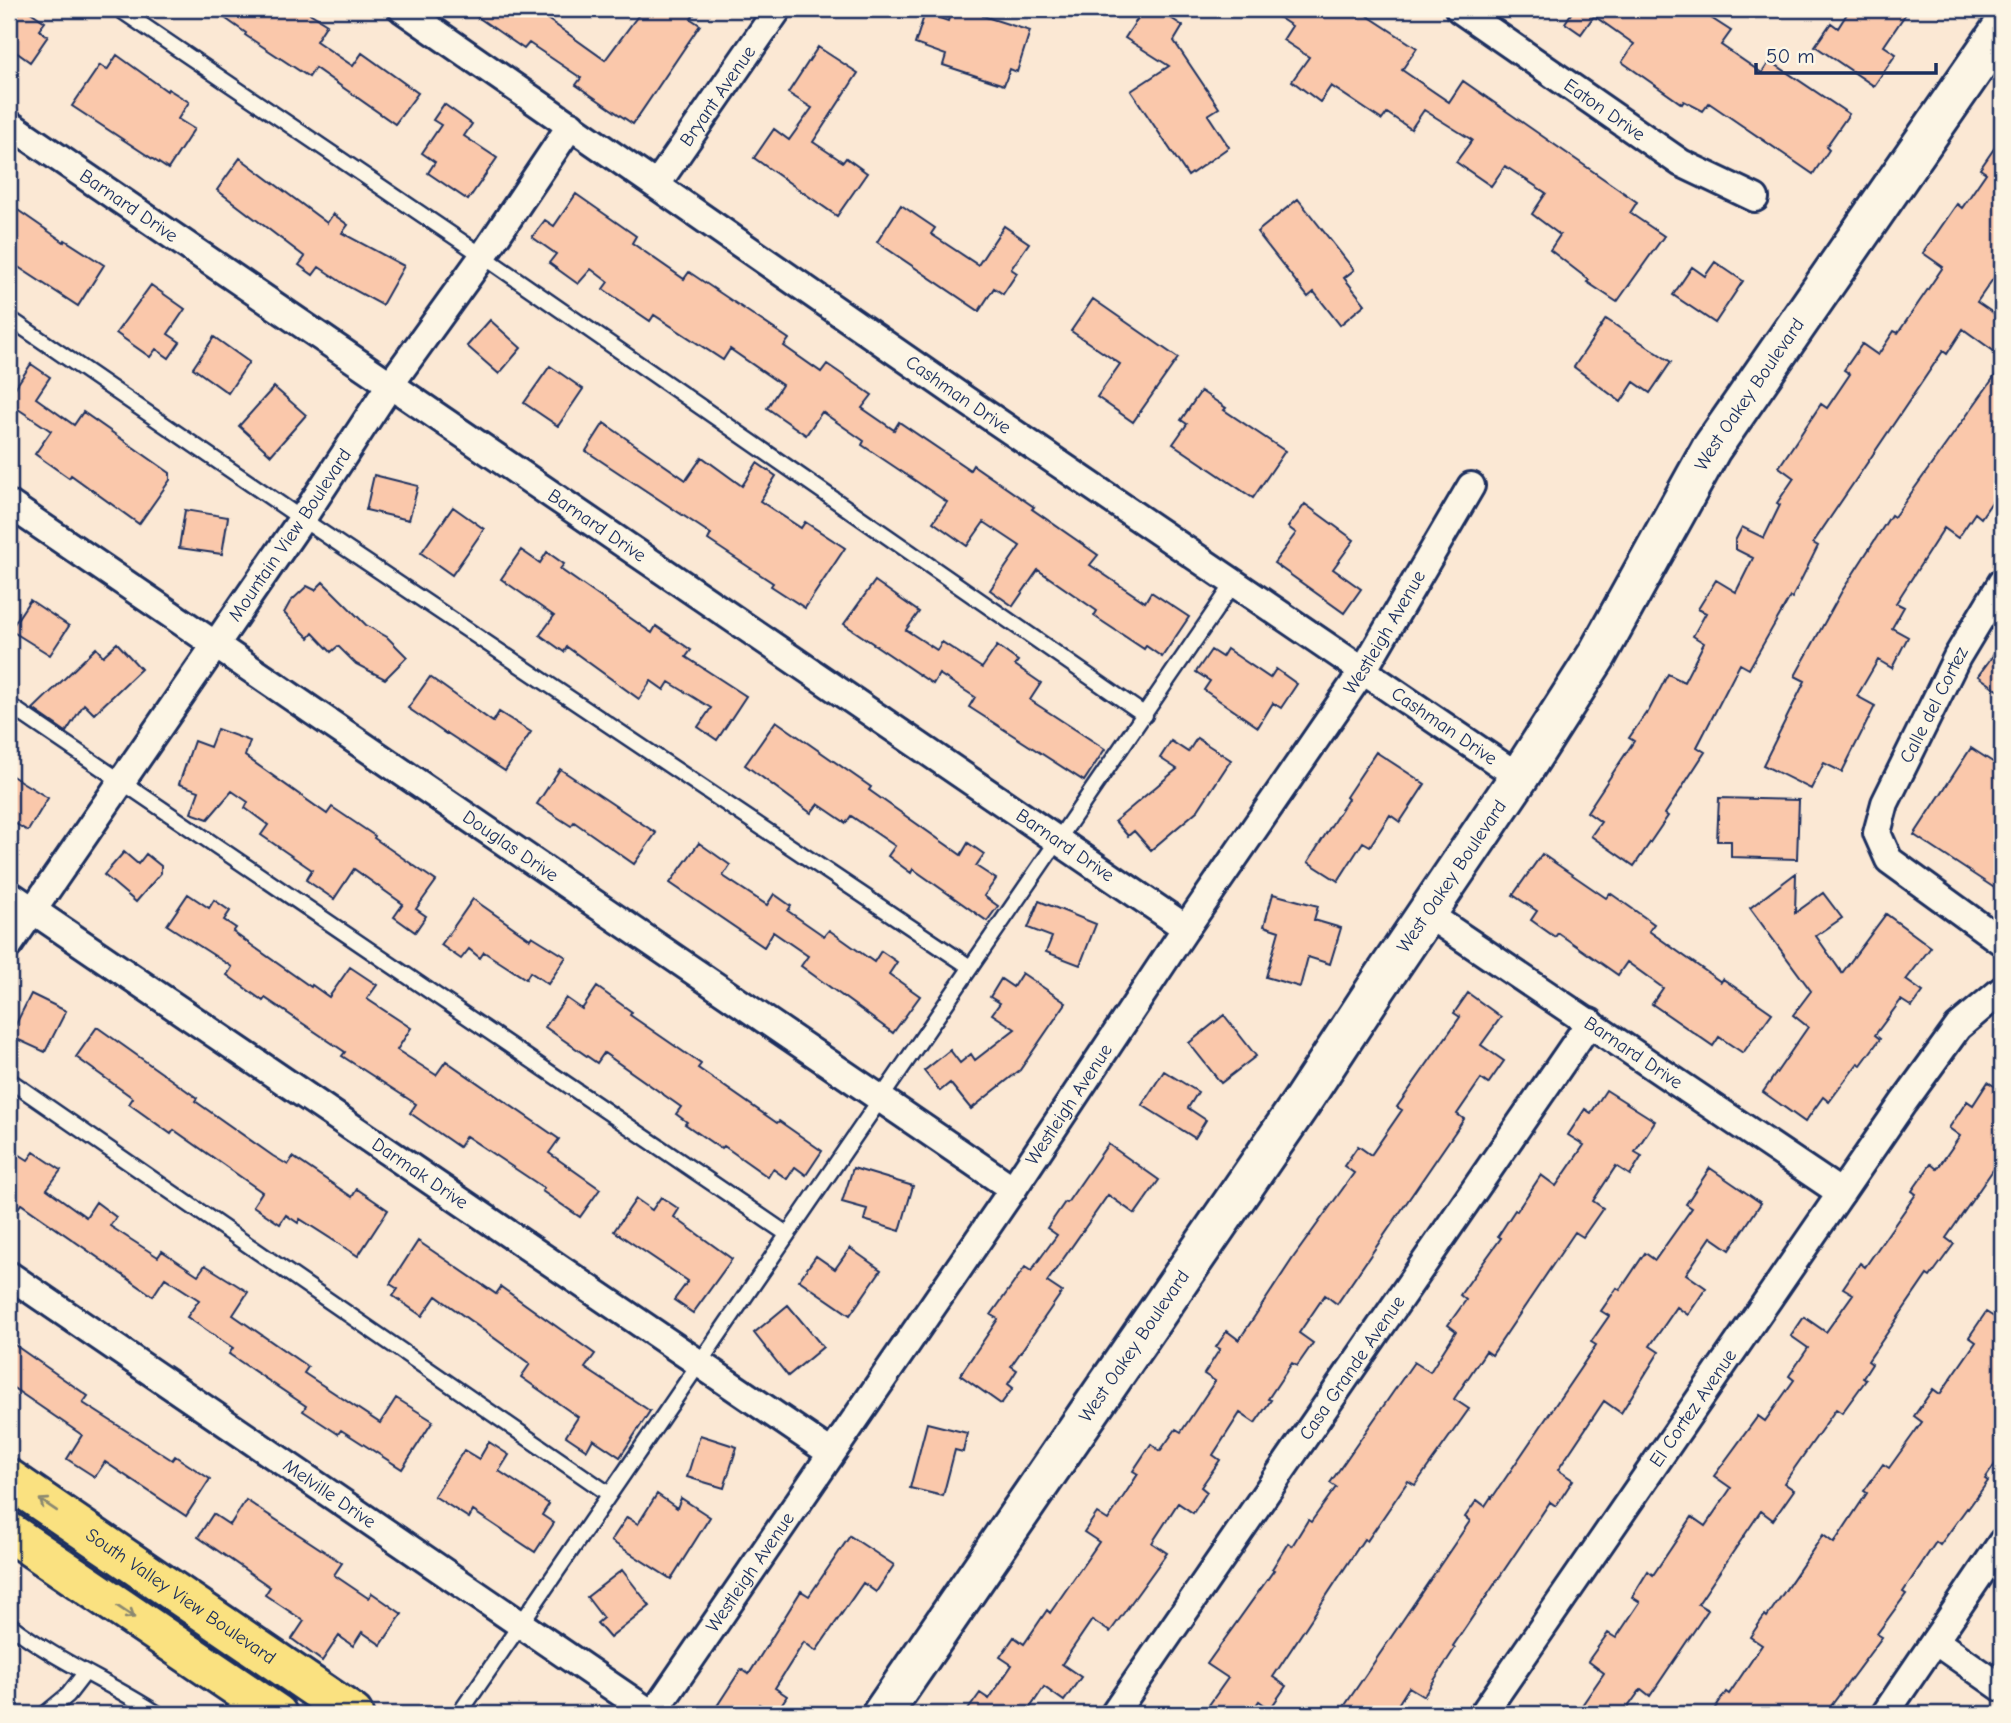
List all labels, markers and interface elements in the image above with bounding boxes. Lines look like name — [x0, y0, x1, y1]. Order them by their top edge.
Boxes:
scale bar — [1756, 32, 1936, 76]
street label: Bryant Avenue — [675, 41, 760, 151]
text: 50 m — [1766, 44, 1815, 68]
street label: Eaton Drive — [1560, 74, 1649, 146]
street label: Barnard Drive — [76, 165, 182, 247]
street label: West Oakey Boulevard — [1690, 314, 1809, 474]
street label: Cashman Drive — [901, 351, 1015, 439]
street label: Mountain View Boulevard — [224, 445, 356, 626]
street label: Barnard Drive — [544, 484, 650, 567]
street label: Westleigh Avenue — [1339, 566, 1430, 699]
street label: Calle del Cortez — [1895, 643, 1973, 767]
street label: Cashman Drive — [1387, 682, 1501, 770]
street label: West Oakey Boulevard — [1392, 796, 1511, 957]
street label: Barnard Drive — [1012, 804, 1118, 887]
street label: Douglas Drive — [458, 806, 562, 886]
street label: Barnard Drive — [1580, 1012, 1687, 1094]
street label: Westleigh Avenue — [1021, 1040, 1117, 1169]
street label: Darmak Drive — [368, 1133, 472, 1214]
street label: West Oakey Boulevard — [1074, 1266, 1194, 1426]
street label: Casa Grande Avenue — [1295, 1291, 1409, 1444]
street label: El Cortez Avenue — [1645, 1345, 1741, 1471]
street label: Melville Drive — [279, 1455, 380, 1533]
one-way arrow — [39, 1498, 58, 1513]
street label: Westleigh Avenue — [701, 1508, 799, 1636]
street label: South Valley View Boulevard — [81, 1524, 280, 1669]
one-way arrow — [116, 1605, 135, 1619]

